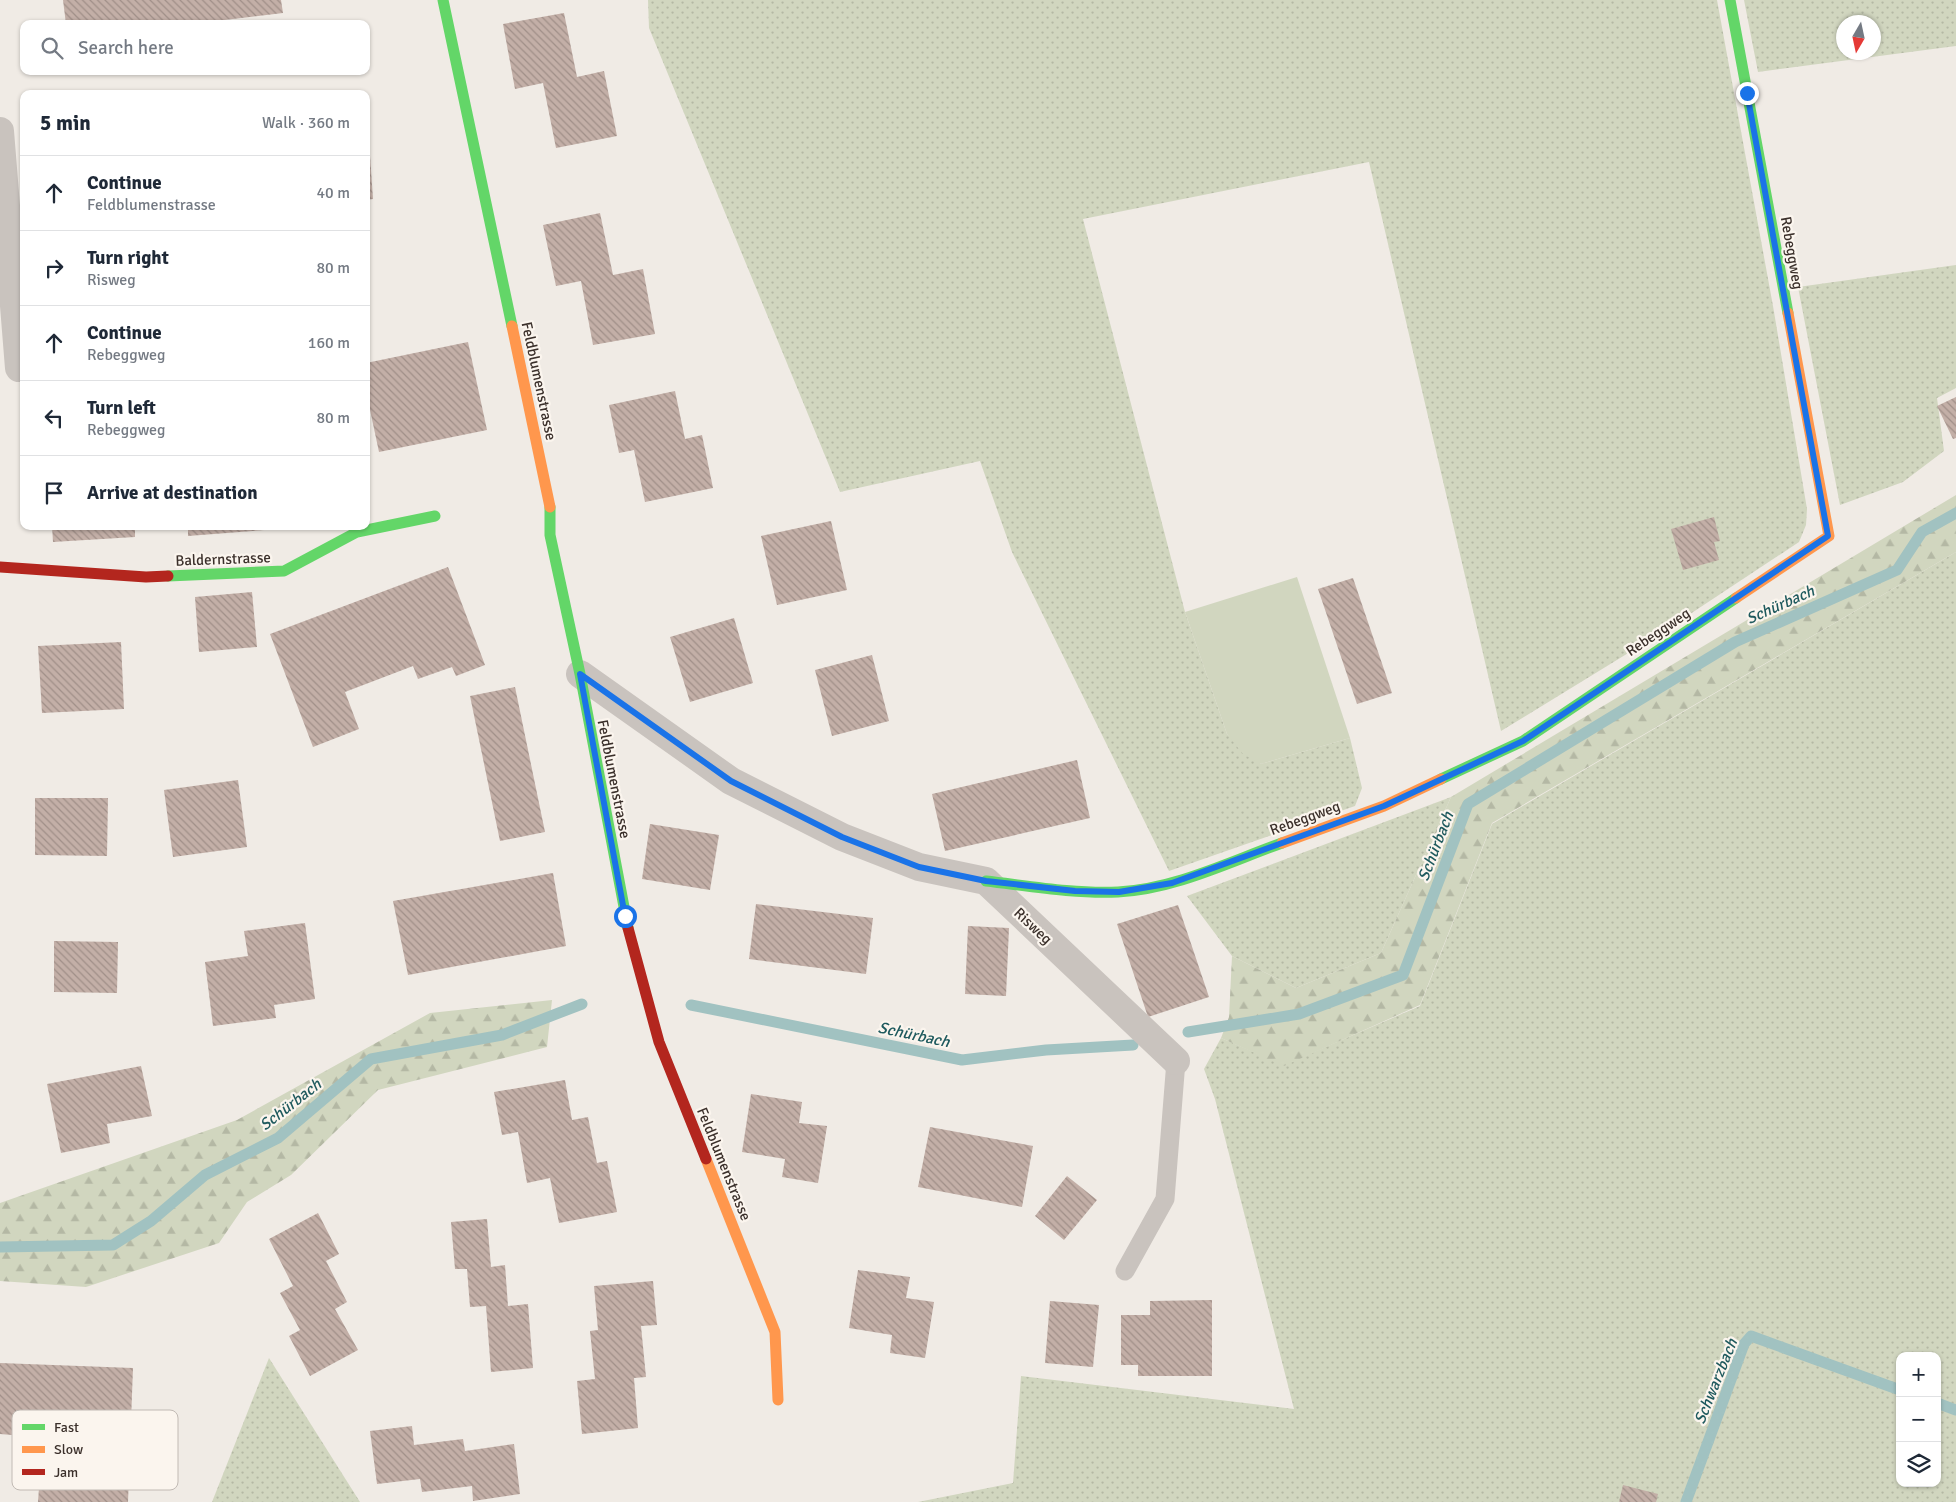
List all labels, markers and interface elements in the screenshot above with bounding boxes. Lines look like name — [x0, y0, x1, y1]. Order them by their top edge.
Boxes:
north arrow — [1836, 15, 1881, 60]
search box — [20, 20, 370, 75]
icon: search — [38, 34, 66, 62]
text: Search here — [78, 36, 174, 60]
route end — [1736, 82, 1759, 105]
text: 5 min — [40, 110, 91, 136]
text: Walk · 360 m — [262, 113, 350, 133]
text: Continue — [87, 171, 162, 195]
icon: ahead — [40, 179, 68, 207]
text: 40 m — [316, 183, 350, 203]
text: Feldblumenstrasse — [87, 195, 216, 215]
street label: Rebeggweg — [1777, 215, 1807, 291]
text: Turn right — [87, 246, 169, 270]
icon: right — [40, 254, 68, 282]
text: 80 m — [316, 258, 350, 278]
text: Risweg — [87, 270, 136, 290]
street label: Feldblumenstrasse — [518, 320, 560, 442]
text: Continue — [87, 321, 162, 345]
icon: ahead — [40, 329, 68, 357]
text: 160 m — [308, 333, 350, 353]
text: Rebeggweg — [87, 345, 166, 365]
text: Turn left — [87, 396, 156, 420]
icon: left — [40, 404, 68, 432]
text: 80 m — [316, 408, 350, 428]
text: Rebeggweg — [87, 420, 166, 440]
icon: arrive — [40, 479, 68, 507]
text: Arrive at destination — [87, 481, 258, 505]
street label: Baldernstrasse — [175, 548, 271, 570]
water label: Schürbach — [1743, 581, 1819, 629]
street label: Rebeggweg — [1622, 604, 1694, 660]
street label: Feldblumenstrasse — [594, 718, 634, 840]
street label: Rebeggweg — [1267, 797, 1343, 839]
water label: Schürbach — [1414, 808, 1459, 884]
street label: Risweg — [1010, 904, 1056, 948]
route start — [614, 905, 637, 928]
water label: Schürbach — [876, 1018, 953, 1053]
water label: Schürbach — [256, 1074, 326, 1135]
street label: Feldblumenstrasse — [693, 1105, 755, 1223]
water label: Schwarzbach — [1690, 1335, 1743, 1427]
map controls — [1896, 1352, 1941, 1487]
button: + — [1896, 1352, 1941, 1397]
button: − — [1896, 1397, 1941, 1442]
legend — [12, 1410, 178, 1490]
text: Fast — [54, 1419, 79, 1436]
text: Slow — [54, 1441, 83, 1458]
button: layers — [1896, 1442, 1941, 1487]
text: Jam — [54, 1464, 78, 1481]

